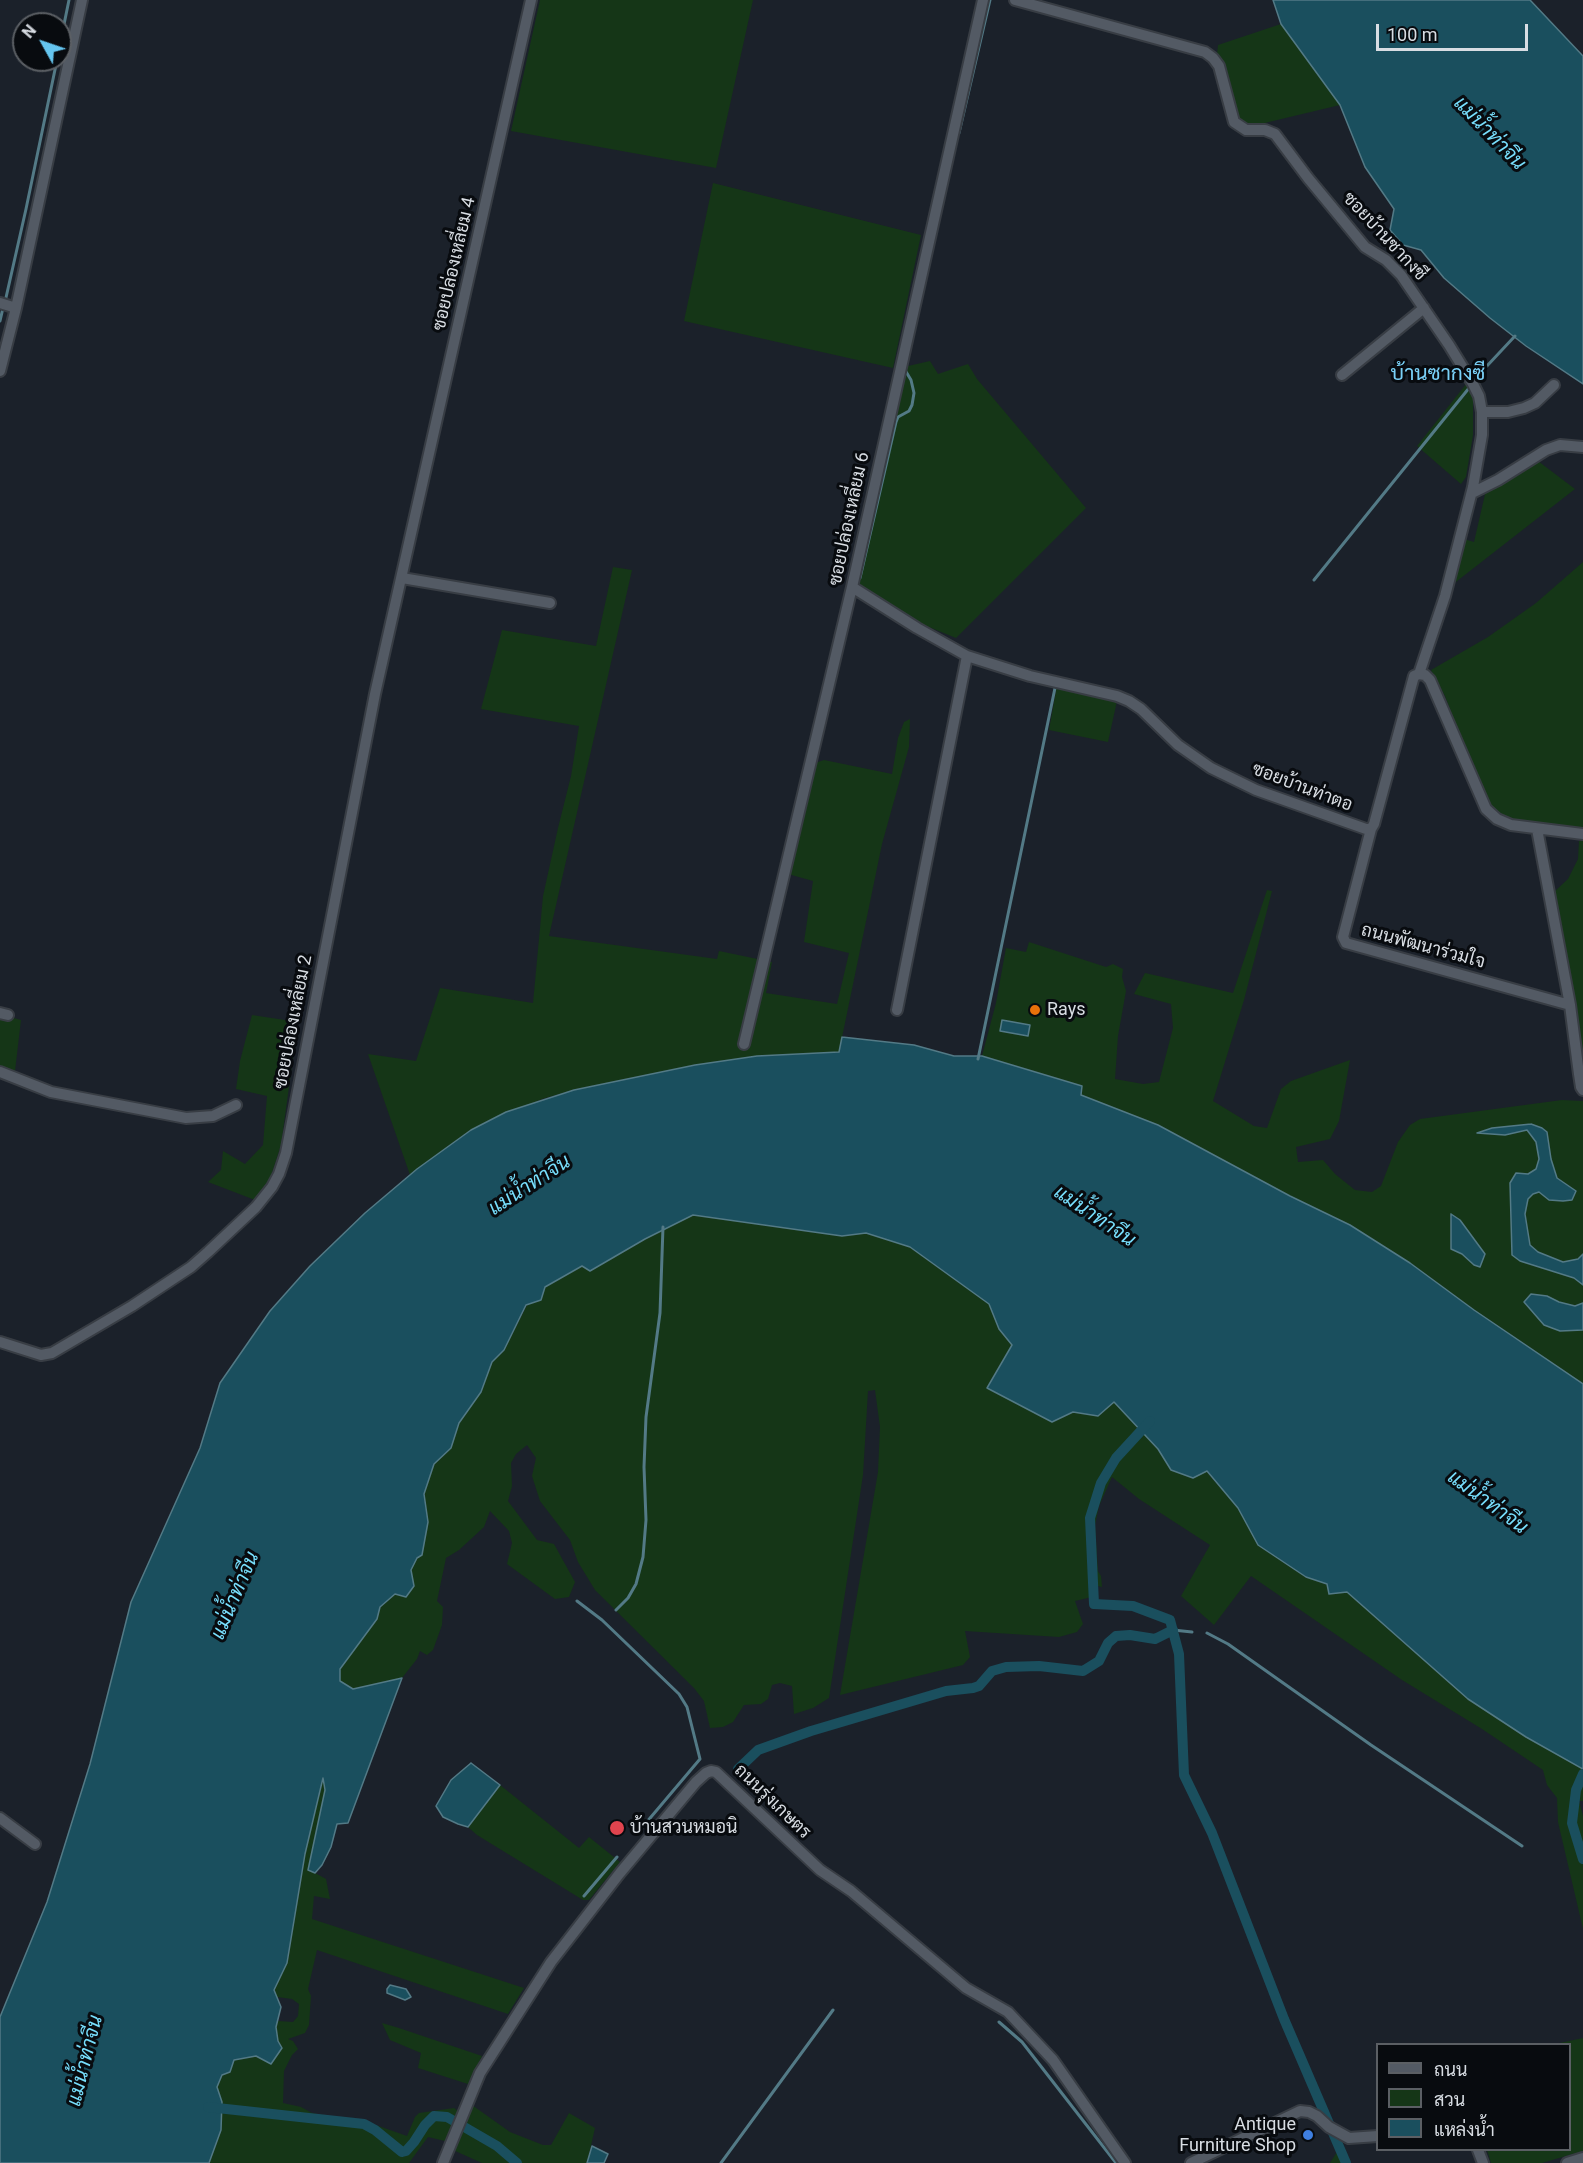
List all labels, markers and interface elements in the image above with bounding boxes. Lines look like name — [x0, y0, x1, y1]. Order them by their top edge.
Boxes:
north arrow — [12, 12, 72, 72]
scale bar — [1379, 12, 1530, 50]
text: N — [18, 21, 40, 42]
text: 100 m — [1387, 24, 1438, 45]
water label: แม่น้ำท่าจีน — [1448, 92, 1530, 176]
street label: ซอยบ้านซากงซี — [1337, 188, 1431, 286]
street label: ซอยปล่องเหลี่ยม 4 — [429, 195, 481, 333]
district label: บ้านซากงซี — [1391, 362, 1485, 388]
street label: ซอยปล่องเหลี่ยม 6 — [825, 450, 875, 588]
street label: ซอยบ้านท่าตอ — [1249, 759, 1355, 817]
street label: ถนนพัฒนาร่วมใจ — [1359, 920, 1487, 974]
street label: ซอยปล่องเหลี่ยม 2 — [270, 953, 318, 1091]
place label: Rays — [1047, 999, 1086, 1021]
marker: Rays — [1028, 1003, 1042, 1017]
water label: แม่น้ำท่าจีน — [484, 1151, 576, 1221]
water label: แม่น้ำท่าจีน — [1049, 1181, 1139, 1253]
water label: แม่น้ำท่าจีน — [1442, 1466, 1532, 1540]
water label: แม่น้ำท่าจีน — [207, 1549, 265, 1643]
street label: ถนนรุ่งเกษตร — [729, 1760, 815, 1844]
place label: บ้านสวนหมอนิ — [630, 1817, 737, 1839]
marker: บ้านสวนหมอนิ — [608, 1819, 626, 1837]
water label: แม่น้ำท่าจีน — [63, 2013, 109, 2109]
legend — [1376, 2043, 1571, 2151]
text: ถนน — [1434, 2059, 1467, 2080]
text: สวน — [1434, 2089, 1465, 2110]
place label: Antique Furniture Shop — [1179, 2114, 1296, 2156]
text: แหล่งน้ำ — [1434, 2119, 1495, 2140]
marker: Antique Furniture Shop — [1301, 2128, 1315, 2142]

